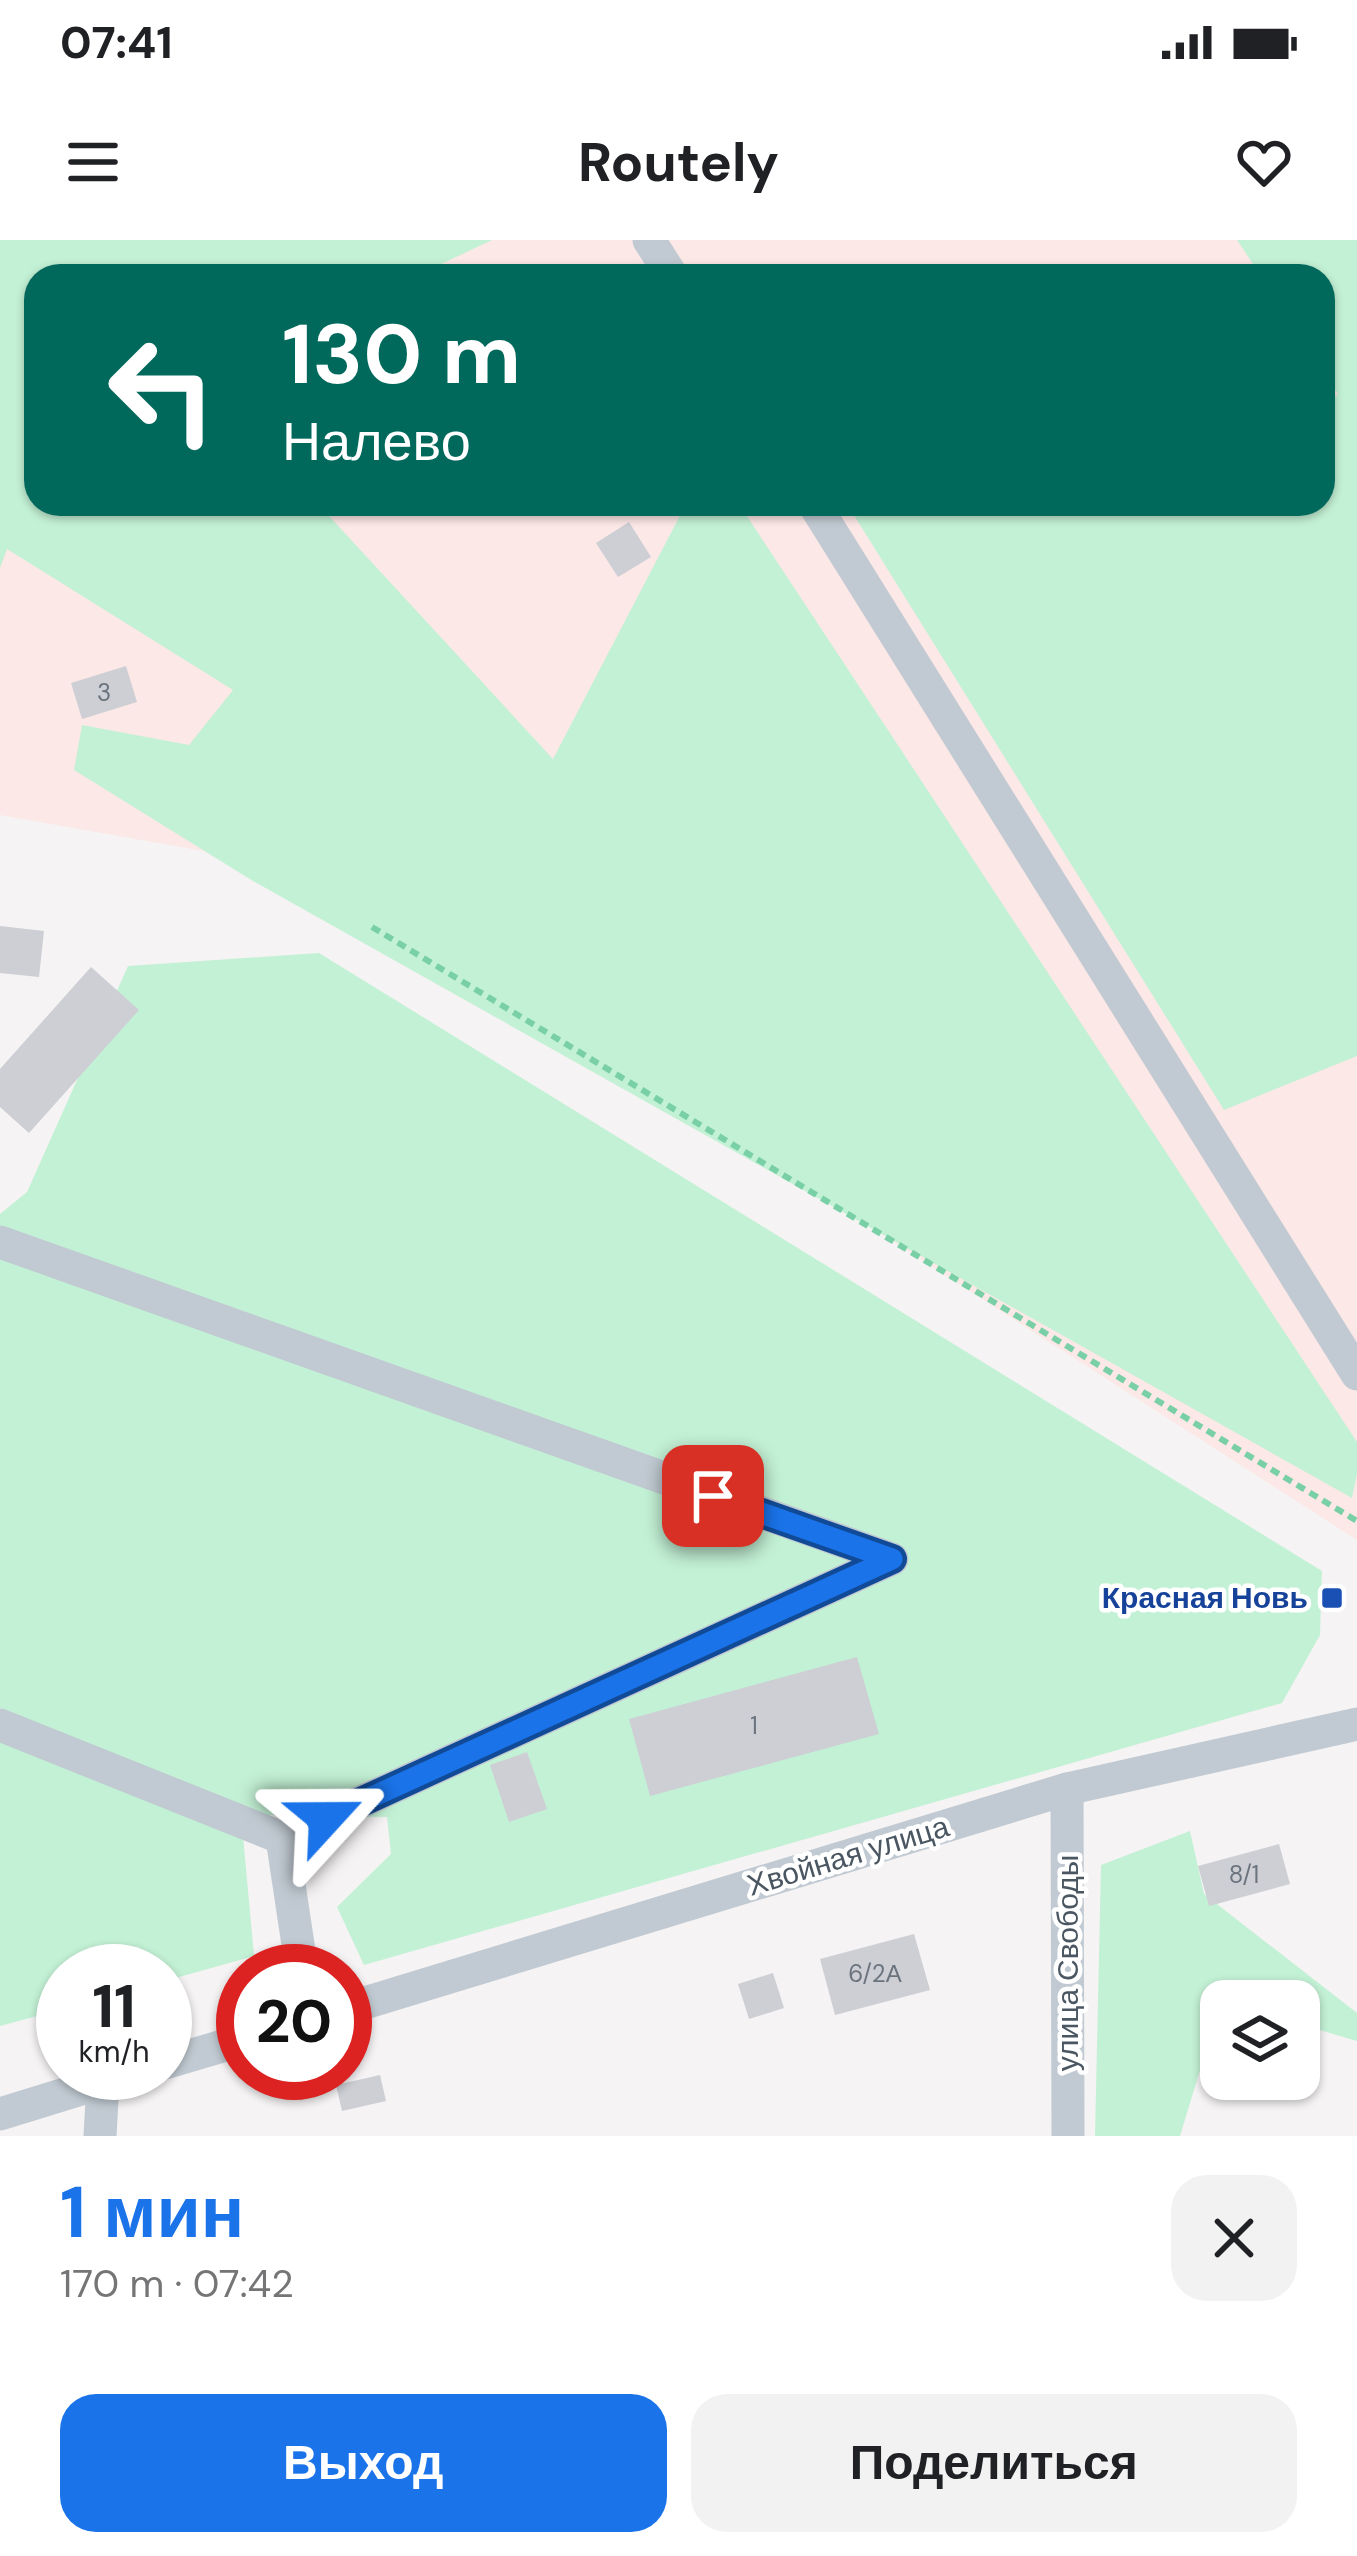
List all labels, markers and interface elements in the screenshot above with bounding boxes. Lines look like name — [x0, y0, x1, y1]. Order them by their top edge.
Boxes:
text: 07:41 — [60, 13, 173, 72]
text: Routely — [578, 127, 779, 198]
icon: menu — [60, 129, 126, 195]
icon: heart — [1231, 129, 1297, 195]
text: 130 m — [282, 300, 521, 409]
icon: left — [84, 312, 240, 468]
text: Налево — [282, 406, 471, 477]
house number: 3 — [97, 677, 111, 708]
pin — [662, 1445, 764, 1547]
icon: arrive — [680, 1463, 746, 1529]
place label: Красная Новь — [1102, 1578, 1308, 1617]
marker: Красная Новь — [1319, 1585, 1345, 1611]
house number: 1 — [750, 1710, 758, 1741]
position arrow — [263, 1755, 389, 1881]
street label: Хвойная улица — [742, 1806, 954, 1905]
street label: улица Свободы — [1048, 1855, 1087, 2071]
house number: 8/1 — [1229, 1859, 1259, 1890]
speed limit sign: 20 — [216, 1944, 372, 2100]
house number: 6/2А — [848, 1958, 902, 1989]
text: 11 — [92, 1967, 136, 2046]
map controls — [1200, 1980, 1320, 2100]
button: layers — [1200, 1980, 1320, 2100]
text: km/h — [79, 2032, 149, 2071]
text: 1 мин — [60, 2166, 244, 2259]
button: close — [1171, 2175, 1297, 2301]
text: 170 m · 07:42 — [60, 2258, 294, 2309]
button: Выход — [60, 2394, 667, 2532]
button: Поделиться — [691, 2394, 1297, 2532]

